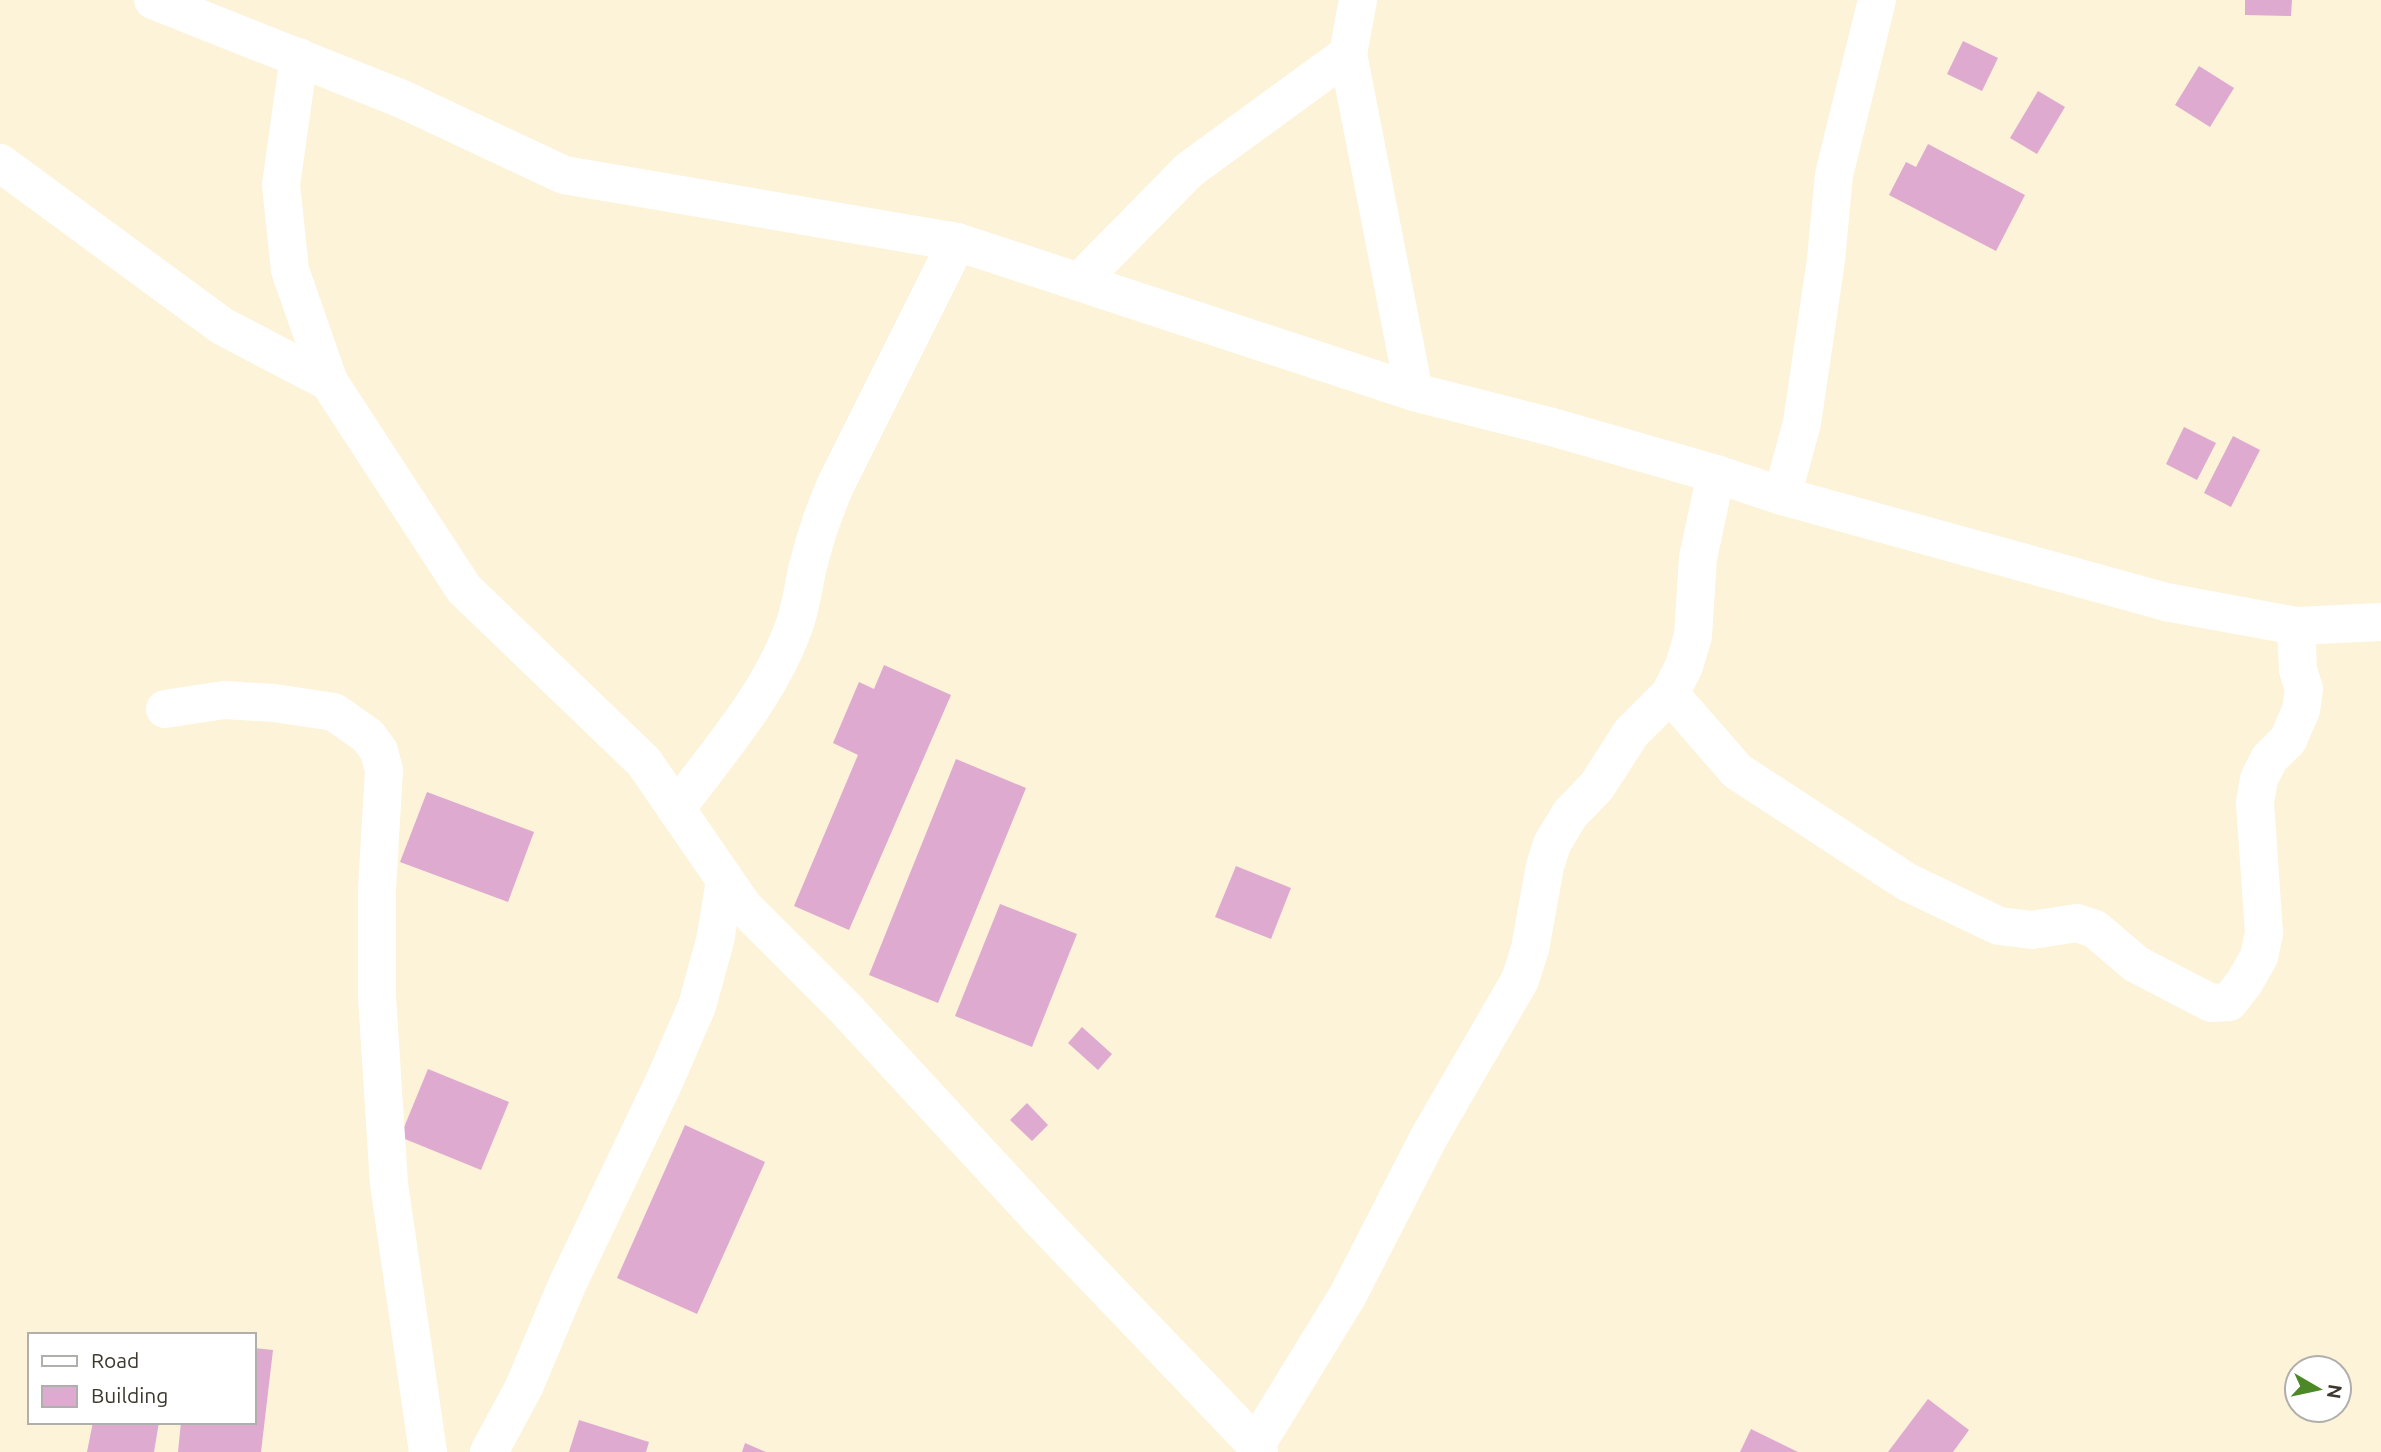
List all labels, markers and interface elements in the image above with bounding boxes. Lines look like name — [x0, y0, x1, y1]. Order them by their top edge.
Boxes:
legend — [28, 1333, 256, 1424]
text: Road — [91, 1348, 139, 1372]
north arrow — [2283, 1354, 2353, 1424]
text: Building — [91, 1383, 168, 1407]
text: N — [2323, 1383, 2347, 1400]

